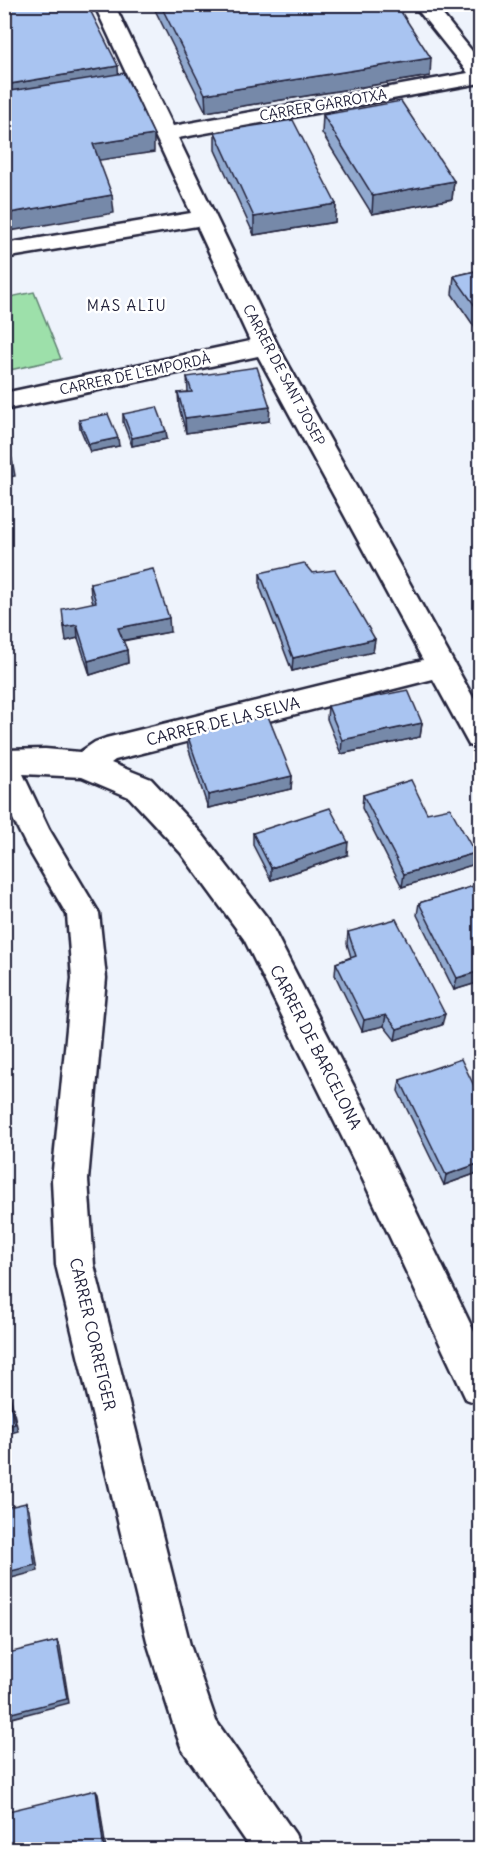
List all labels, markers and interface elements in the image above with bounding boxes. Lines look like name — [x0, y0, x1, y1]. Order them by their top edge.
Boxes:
street label: CARRER GARROTXA — [258, 85, 388, 125]
district label: MAS ALIU — [87, 296, 167, 315]
street label: CARRER DE SANT JOSEP — [239, 301, 329, 449]
street label: CARRER DE L'EMPORDÀ — [58, 349, 212, 399]
street label: CARRER DE LA SELVA — [144, 692, 302, 750]
street label: CARRER DE BARCELONA — [266, 962, 366, 1132]
street label: CARRER CORRETGER — [66, 1256, 120, 1412]

